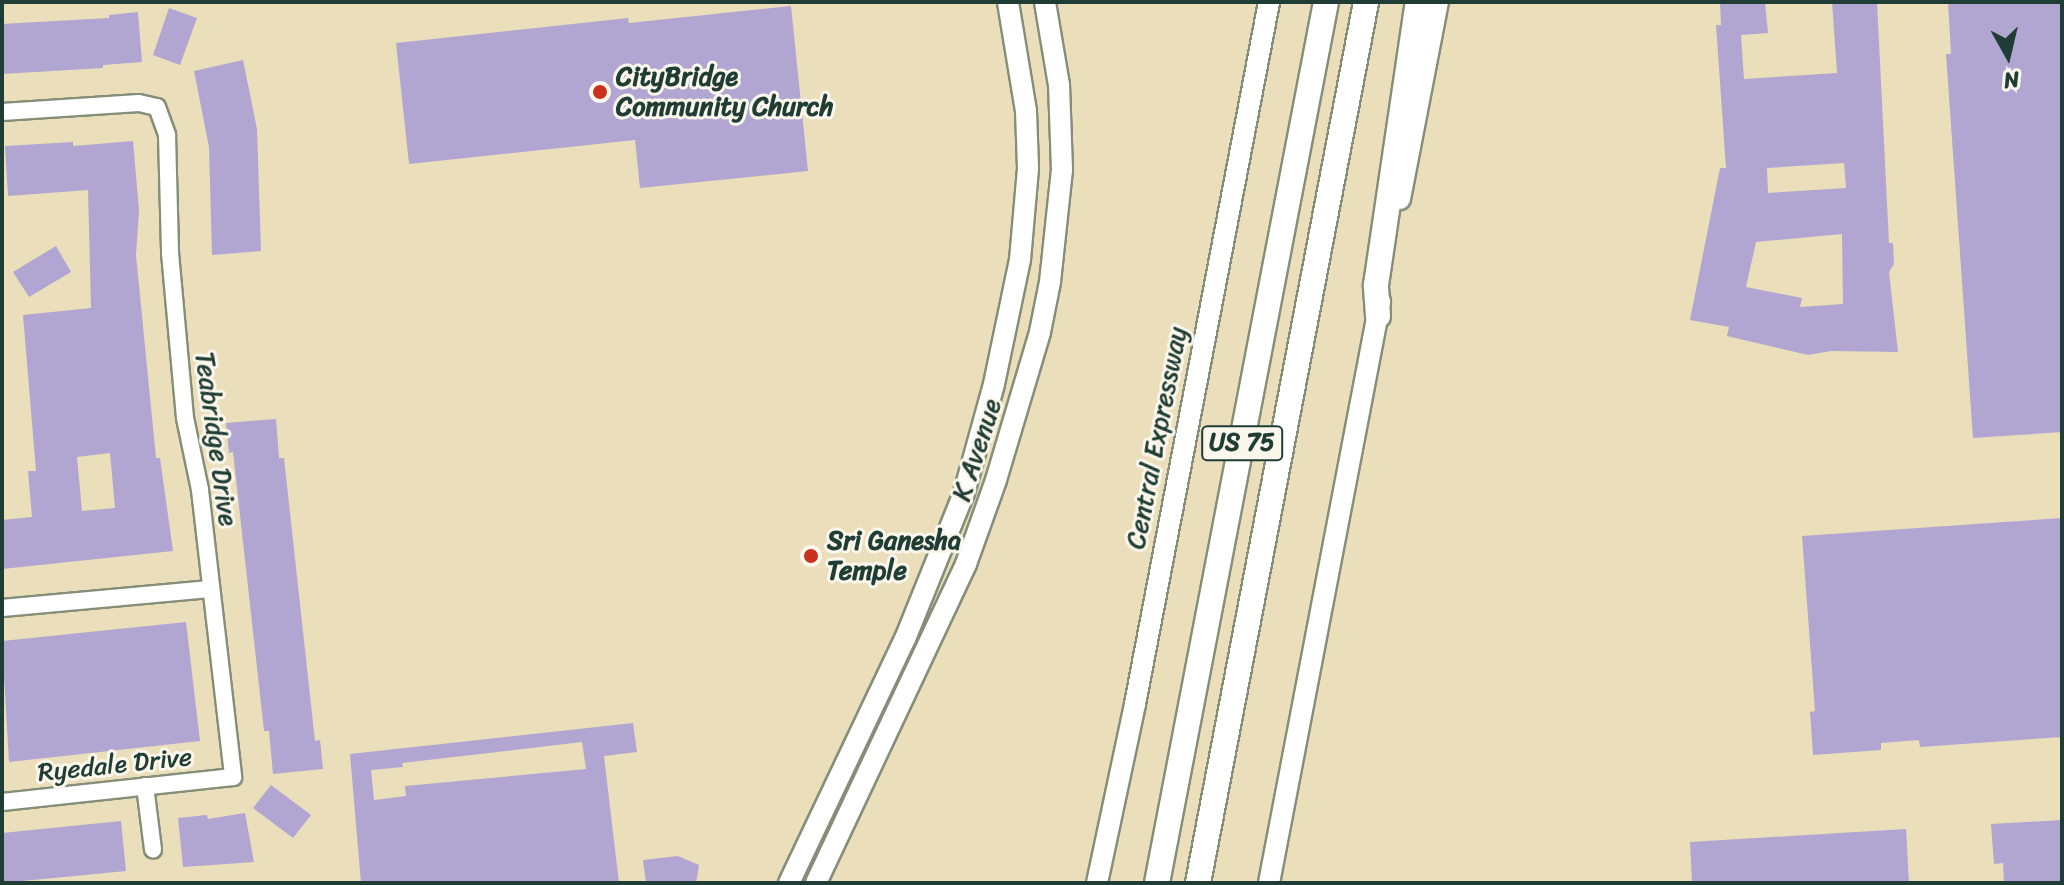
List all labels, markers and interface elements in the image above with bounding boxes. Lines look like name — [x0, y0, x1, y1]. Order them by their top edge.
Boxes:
north arrow — [1968, 16, 2048, 96]
text: N — [2001, 60, 2022, 101]
place label: CityBridge Community Church — [616, 61, 833, 122]
marker: CityBridge Community Church — [591, 83, 609, 101]
street label: Central Expressway — [1120, 324, 1194, 552]
street label: Teabridge Drive — [188, 349, 244, 529]
street label: K Avenue — [946, 395, 1008, 505]
road number: US 75 — [1200, 423, 1284, 463]
place label: Sri Ganesha Temple — [827, 525, 963, 586]
marker: Sri Ganesha Temple — [802, 547, 820, 565]
street label: Ryedale Drive — [36, 741, 194, 789]

